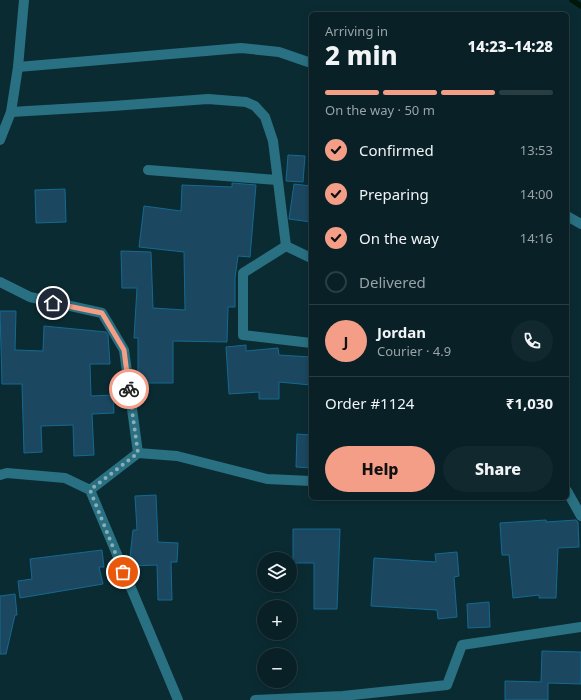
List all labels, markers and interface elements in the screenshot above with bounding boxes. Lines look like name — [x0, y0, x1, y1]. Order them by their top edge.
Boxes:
text: Arriving in — [325, 22, 388, 40]
text: 14:23–14:28 — [468, 36, 553, 56]
text: 2 min — [325, 37, 398, 73]
text: On the way · 50 m — [325, 101, 435, 119]
icon: check — [325, 139, 347, 161]
text: Confirmed — [359, 140, 434, 160]
text: 13:53 — [520, 141, 553, 159]
icon: check — [325, 183, 347, 205]
text: Preparing — [359, 184, 429, 204]
text: 14:00 — [520, 185, 553, 203]
icon: check — [325, 227, 347, 249]
text: On the way — [359, 228, 439, 248]
text: 14:16 — [520, 229, 553, 247]
text: Delivered — [359, 272, 426, 292]
pin — [36, 286, 70, 320]
icon: home — [42, 292, 64, 314]
button: phone — [511, 320, 553, 362]
text: Jordan — [377, 322, 426, 342]
text: J — [344, 331, 348, 351]
text: Courier · 4.9 — [377, 342, 451, 360]
courier — [109, 369, 149, 409]
icon: bike — [118, 378, 140, 400]
text: Order #1124 — [325, 393, 414, 413]
text: ₹1,030 — [506, 393, 553, 413]
button: Help — [325, 446, 435, 492]
button: Share — [443, 446, 553, 492]
map controls — [257, 552, 297, 688]
button: layers — [257, 552, 297, 592]
pin — [106, 555, 140, 589]
icon: bag — [112, 561, 134, 583]
button: + — [257, 600, 297, 640]
button: − — [257, 648, 297, 688]

